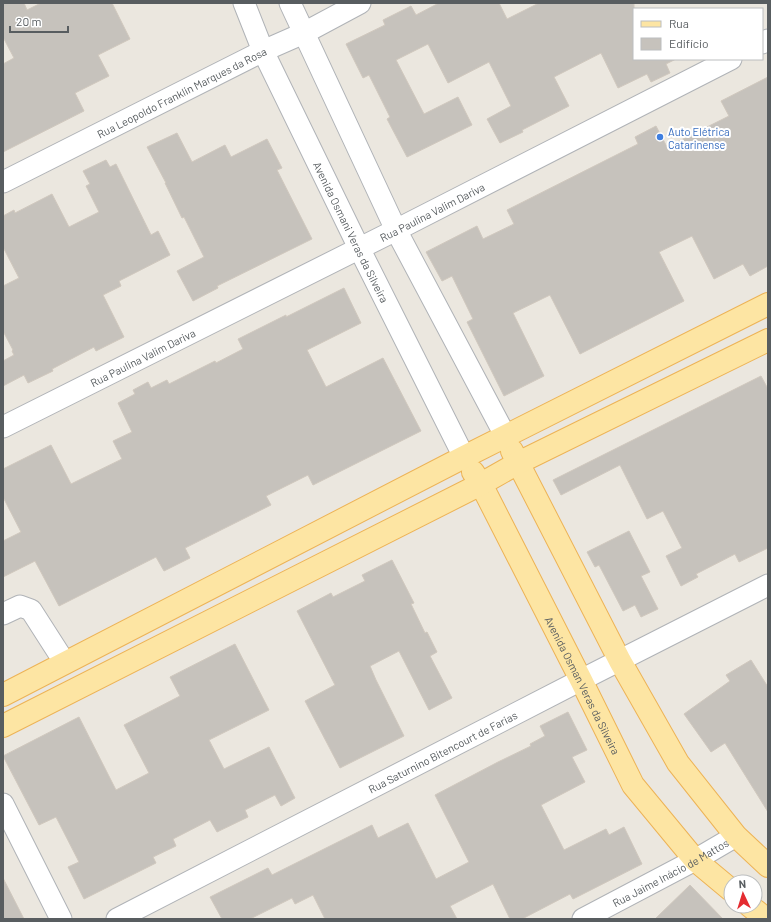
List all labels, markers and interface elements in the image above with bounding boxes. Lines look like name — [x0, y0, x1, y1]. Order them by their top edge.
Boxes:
scale bar — [10, 8, 68, 34]
legend — [633, 8, 763, 60]
text: 20 m — [16, 14, 42, 28]
text: Rua — [669, 16, 689, 30]
text: Edifício — [669, 36, 709, 50]
street label: Rua Leopoldo Franklin Marques da Rosa — [95, 44, 268, 140]
place label: Auto Elétrica Catarinense — [668, 125, 730, 151]
marker: Auto Elétrica Catarinense — [655, 132, 665, 142]
street label: Avenida Osmani Veras da Silveira — [311, 159, 392, 305]
street label: Rua Paulina Valim Dariva — [377, 180, 486, 244]
street label: Rua Paulina Valim Dariva — [88, 325, 197, 389]
street label: Avenida Osman Veras da Silveira — [543, 614, 623, 756]
street label: Rua Saturnino Bitencourt de Farias — [366, 708, 519, 795]
street label: Rua Jaime Inácio de Mattos — [610, 835, 731, 909]
north arrow — [723, 874, 763, 914]
text: N — [738, 877, 746, 890]

